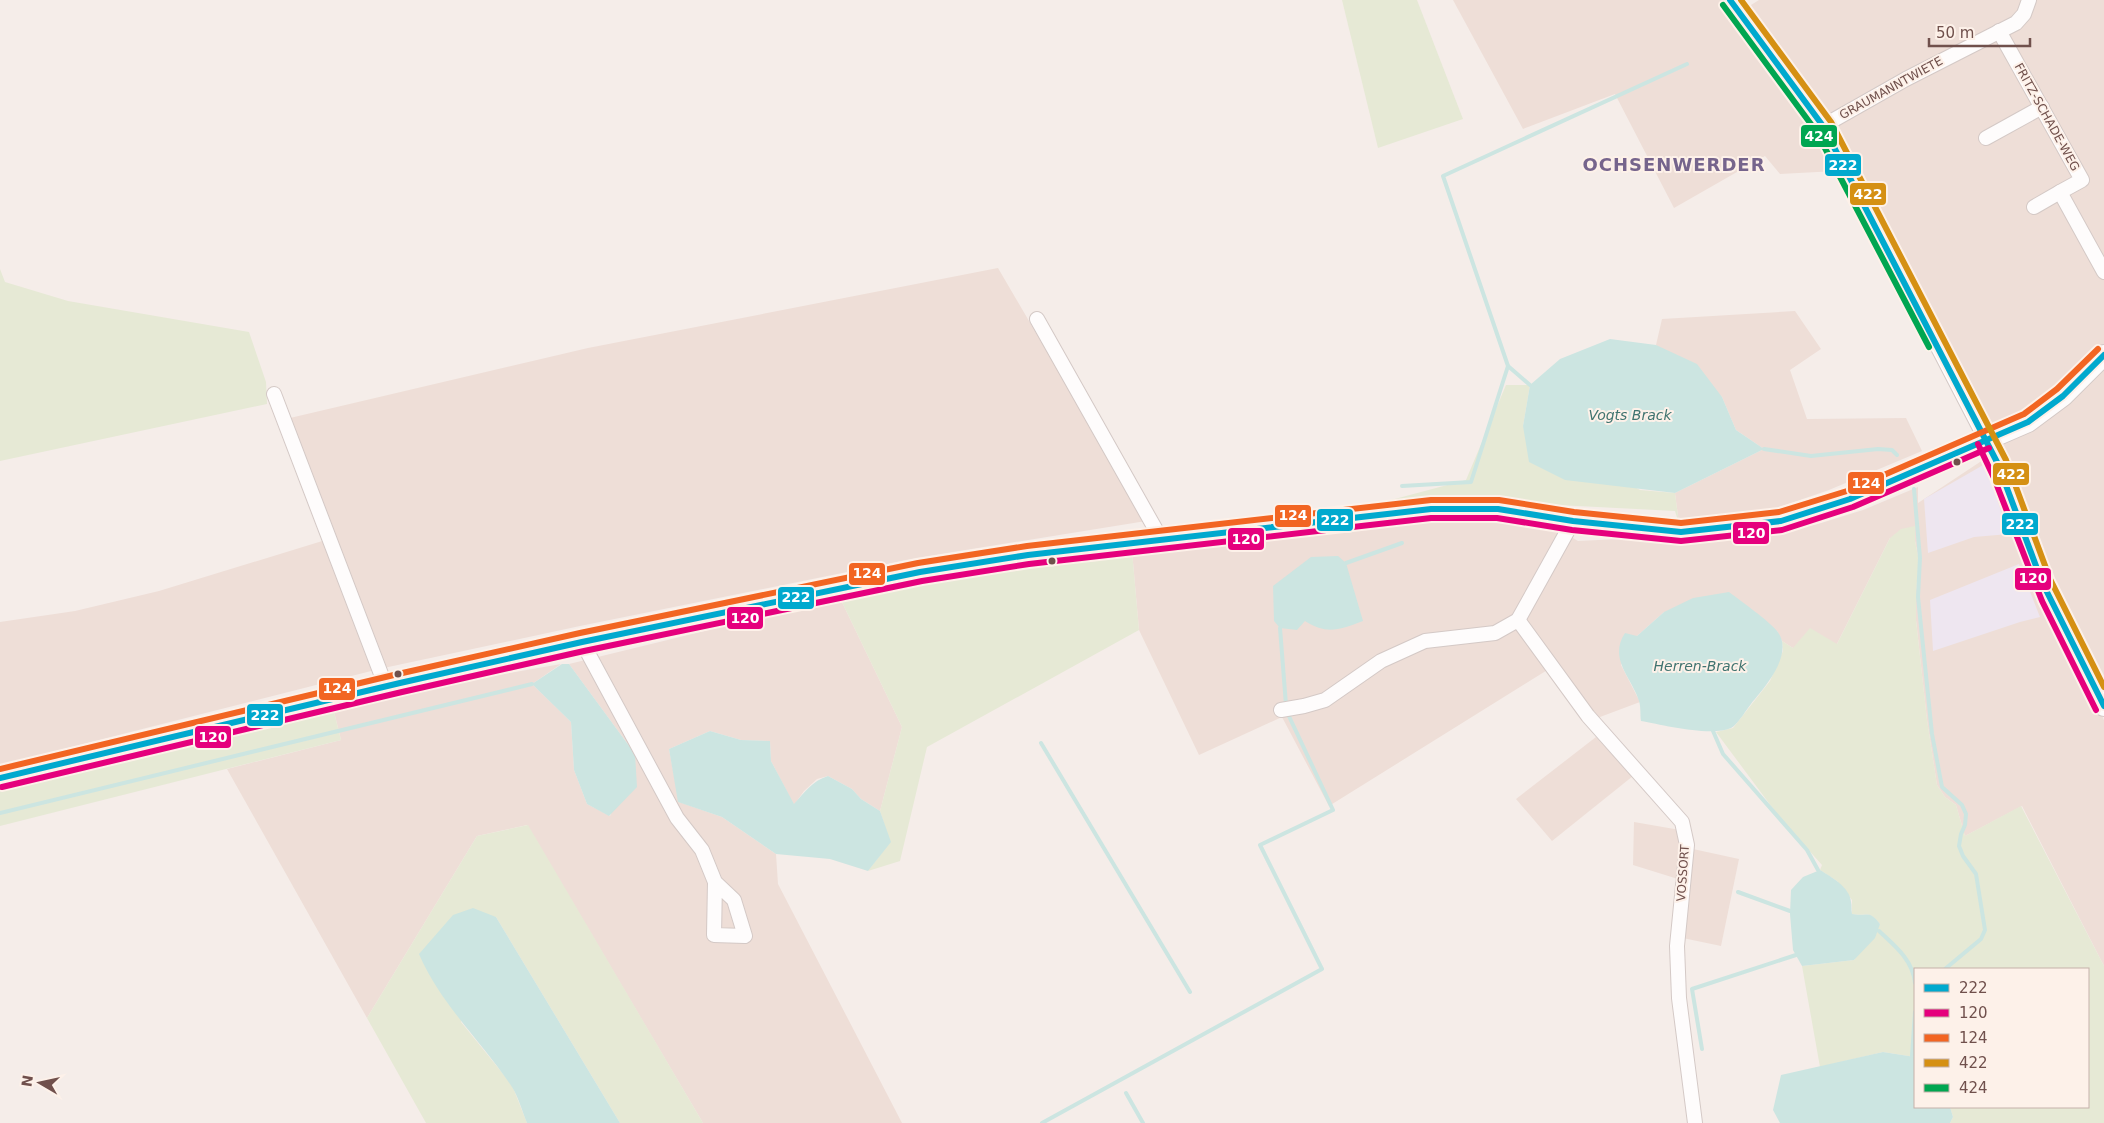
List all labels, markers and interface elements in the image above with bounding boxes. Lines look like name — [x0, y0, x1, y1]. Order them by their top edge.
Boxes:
scale bar — [1929, 15, 2030, 47]
text: 50 m — [1936, 24, 1974, 42]
street label: GRAUMANNTWIETE — [1837, 54, 1945, 122]
street label: FRITZ-SCHADE-WEG — [2012, 61, 2082, 173]
line badge: 424 — [1800, 124, 1838, 148]
text: 424 — [1804, 128, 1834, 144]
line badge: 222 — [1824, 153, 1862, 177]
district label: OCHSENWERDER — [1582, 154, 1766, 175]
text: 222 — [1828, 157, 1858, 173]
line badge: 422 — [1849, 182, 1887, 206]
text: 422 — [1853, 186, 1883, 202]
water label: Vogts Brack — [1588, 407, 1672, 423]
unlabelled marker — [1952, 457, 1962, 467]
line badge: 422 — [1992, 462, 2030, 486]
text: 422 — [1996, 466, 2026, 482]
line badge: 124 — [1847, 471, 1885, 495]
text: 124 — [1851, 475, 1881, 491]
line badge: 124 — [1274, 504, 1312, 528]
text: 124 — [1278, 507, 1308, 523]
line badge: 222 — [1316, 508, 1354, 532]
text: 222 — [1320, 512, 1350, 528]
line badge: 222 — [2001, 512, 2039, 536]
text: 222 — [2005, 516, 2035, 532]
line badge: 120 — [1732, 521, 1770, 545]
text: 120 — [1736, 525, 1766, 541]
line badge: 120 — [1227, 527, 1265, 551]
text: 120 — [1231, 531, 1261, 547]
unlabelled marker — [1047, 556, 1057, 566]
line badge: 124 — [848, 562, 886, 586]
text: 124 — [852, 565, 882, 581]
line badge: 120 — [2014, 567, 2052, 591]
text: 120 — [2018, 570, 2048, 586]
line badge: 222 — [777, 586, 815, 610]
text: 222 — [781, 589, 811, 605]
line badge: 120 — [726, 606, 764, 630]
text: 120 — [730, 610, 760, 626]
water label: Herren-Brack — [1654, 658, 1747, 674]
unlabelled marker — [393, 669, 403, 679]
line badge: 124 — [318, 677, 356, 701]
text: 124 — [322, 680, 352, 696]
line badge: 222 — [246, 703, 284, 727]
text: 222 — [250, 707, 280, 723]
line badge: 120 — [194, 725, 232, 749]
text: 120 — [198, 729, 228, 745]
street label: VOSSORT — [1674, 843, 1692, 902]
legend — [1914, 968, 2089, 1108]
text: 222 — [1959, 979, 1988, 997]
text: 120 — [1959, 1004, 1988, 1022]
text: 124 — [1959, 1029, 1988, 1047]
text: 422 — [1959, 1054, 1988, 1072]
north arrow — [15, 1058, 65, 1108]
text: N — [18, 1074, 36, 1088]
text: 424 — [1959, 1079, 1988, 1097]

